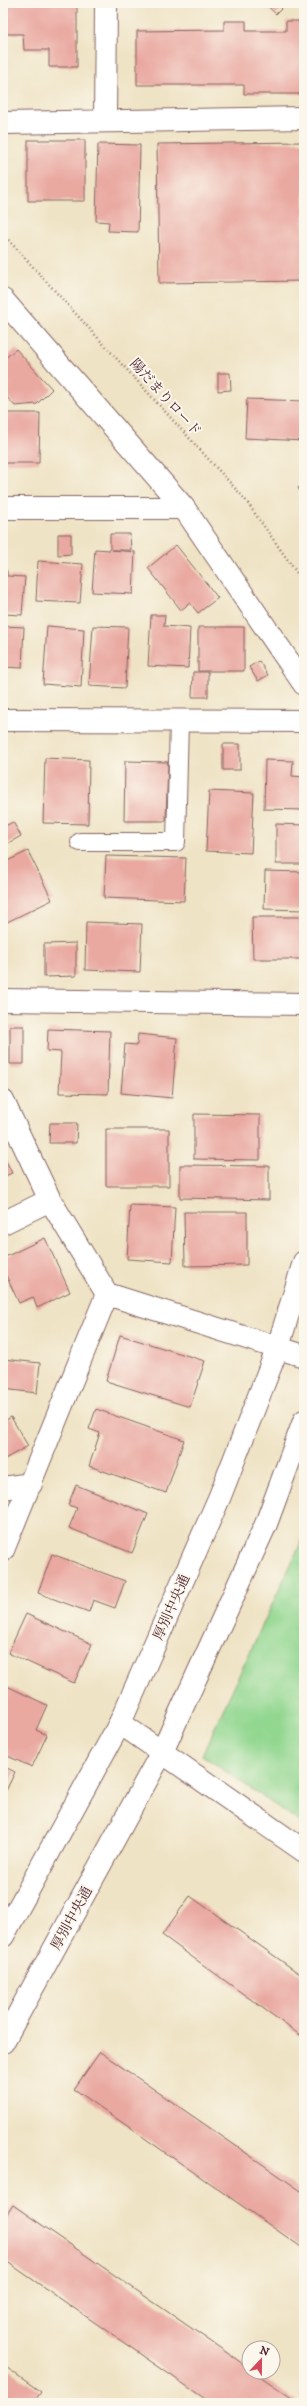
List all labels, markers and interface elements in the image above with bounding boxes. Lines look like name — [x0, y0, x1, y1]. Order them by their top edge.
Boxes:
street label: 陽だまりロード — [126, 355, 205, 440]
street label: 厚別中央通 — [149, 1572, 194, 1643]
street label: 厚別中央通 — [47, 1884, 97, 1953]
north arrow — [241, 2340, 281, 2380]
text: N — [258, 2343, 271, 2360]

